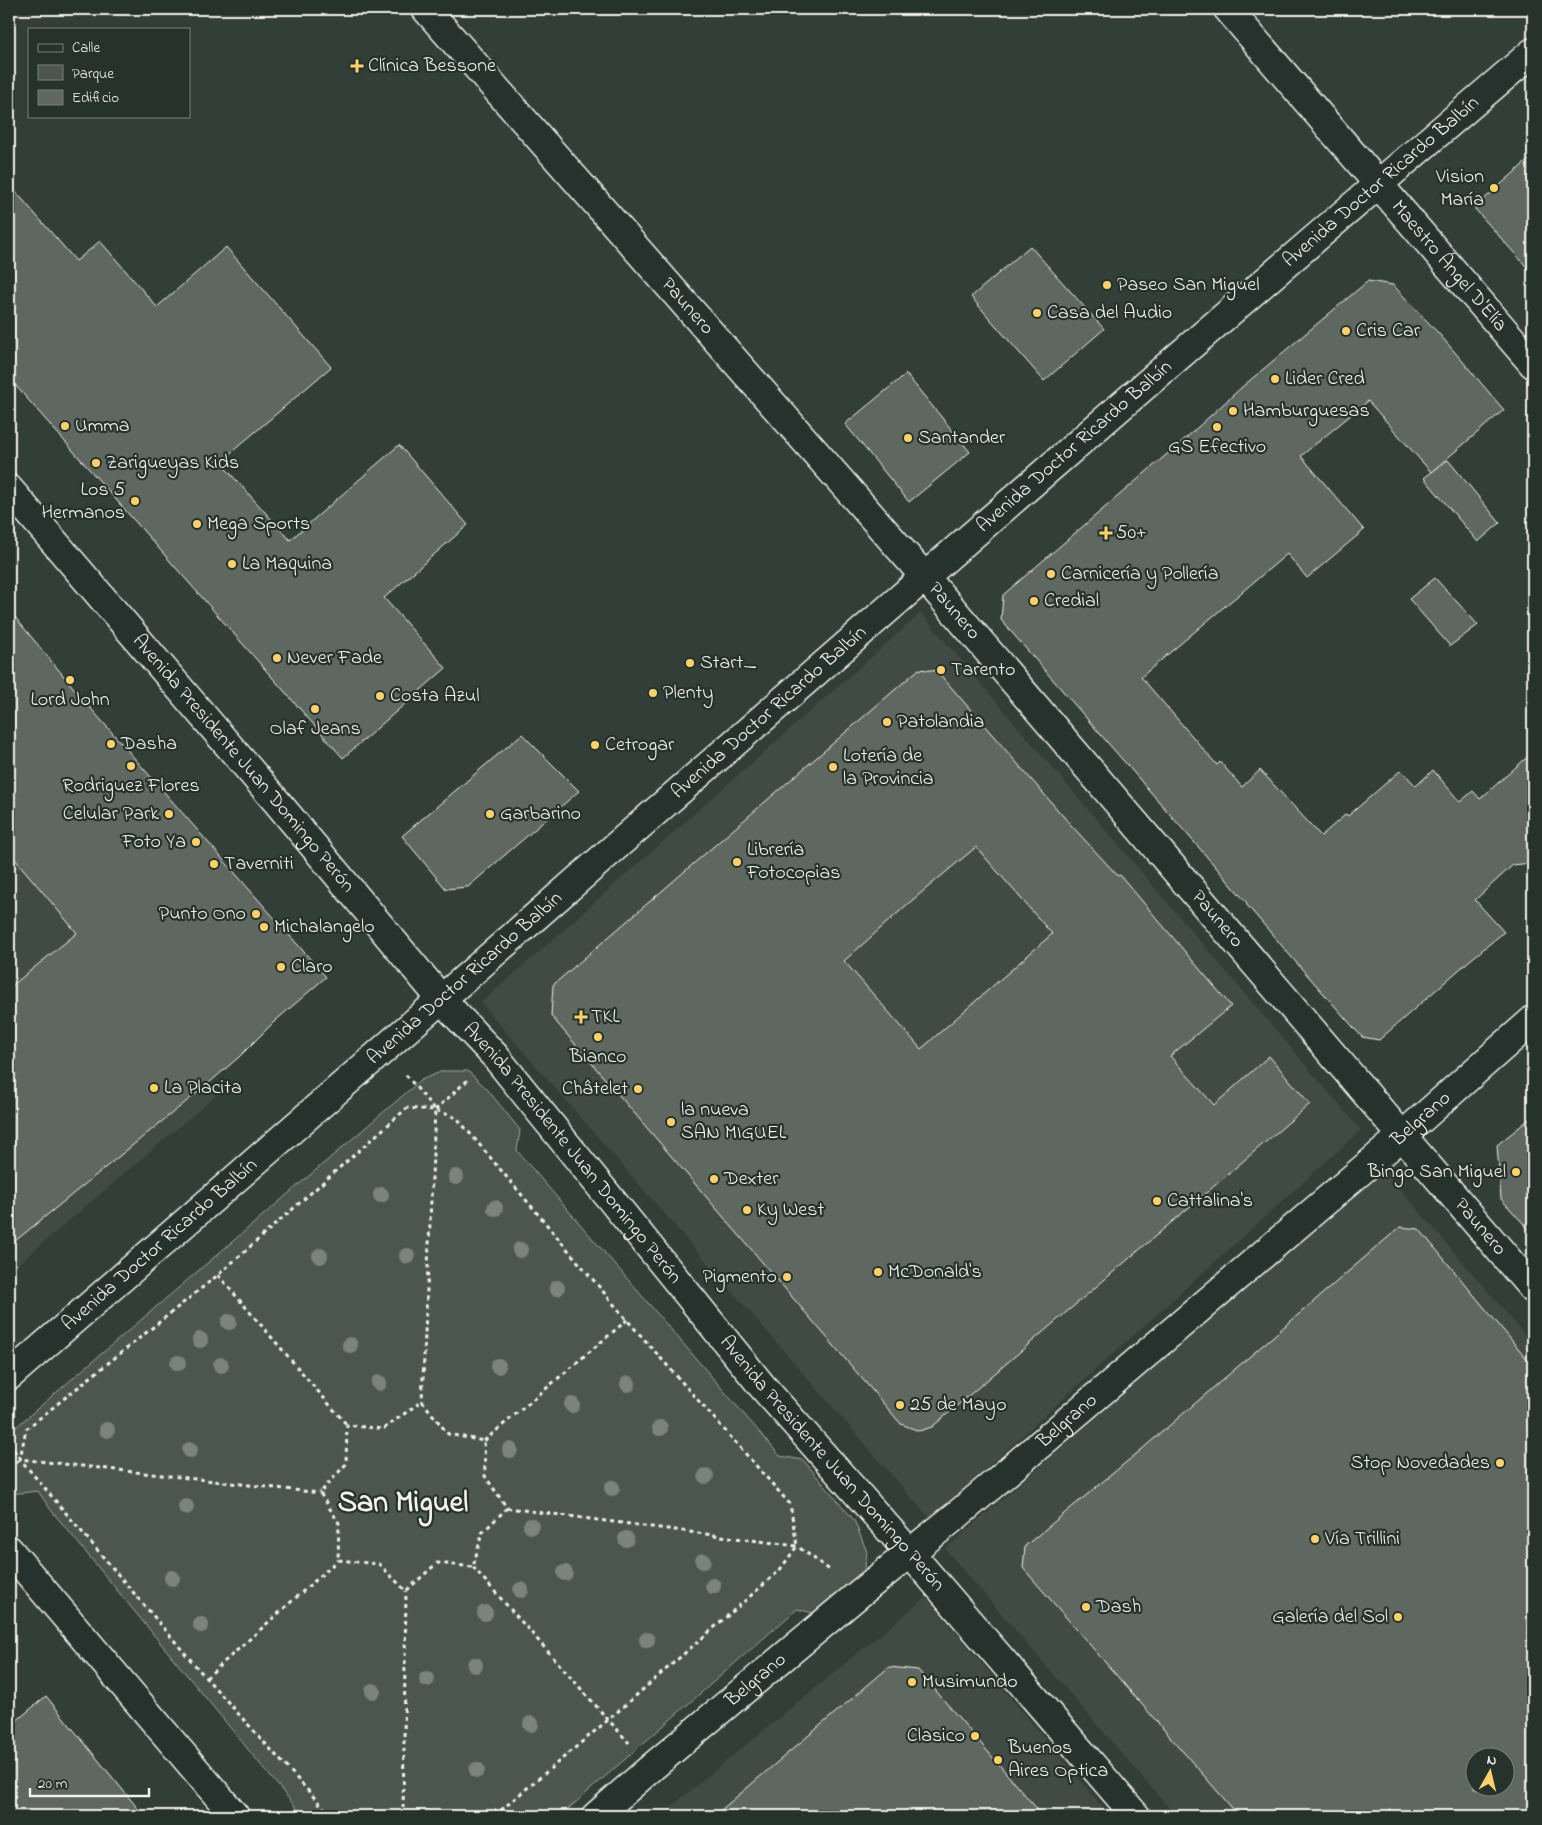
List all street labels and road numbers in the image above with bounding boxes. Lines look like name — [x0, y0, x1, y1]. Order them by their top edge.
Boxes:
street label: Avenida Doctor Ricardo Balbín — [1276, 89, 1486, 275]
street label: Maestro Ángel D'Elía — [1384, 194, 1514, 338]
street label: Paunero — [654, 271, 721, 342]
street label: Avenida Doctor Ricardo Balbín — [970, 353, 1179, 540]
street label: Paunero — [921, 576, 987, 647]
street label: Avenida Doctor Ricardo Balbín — [665, 619, 873, 806]
street label: Avenida Presidente Juan Domingo Perón — [125, 628, 362, 899]
street label: Paunero — [1184, 884, 1250, 954]
street label: Avenida Doctor Ricardo Balbín — [361, 885, 569, 1072]
street label: Avenida Presidente Juan Domingo Perón — [456, 1016, 689, 1291]
street label: Belgrano — [1384, 1084, 1458, 1155]
street label: Avenida Doctor Ricardo Balbín — [56, 1151, 264, 1338]
street label: Paunero — [1447, 1192, 1513, 1262]
street label: Avenida Presidente Juan Domingo Perón — [712, 1329, 952, 1598]
street label: Belgrano — [1030, 1387, 1104, 1456]
street label: Belgrano — [718, 1646, 793, 1715]

